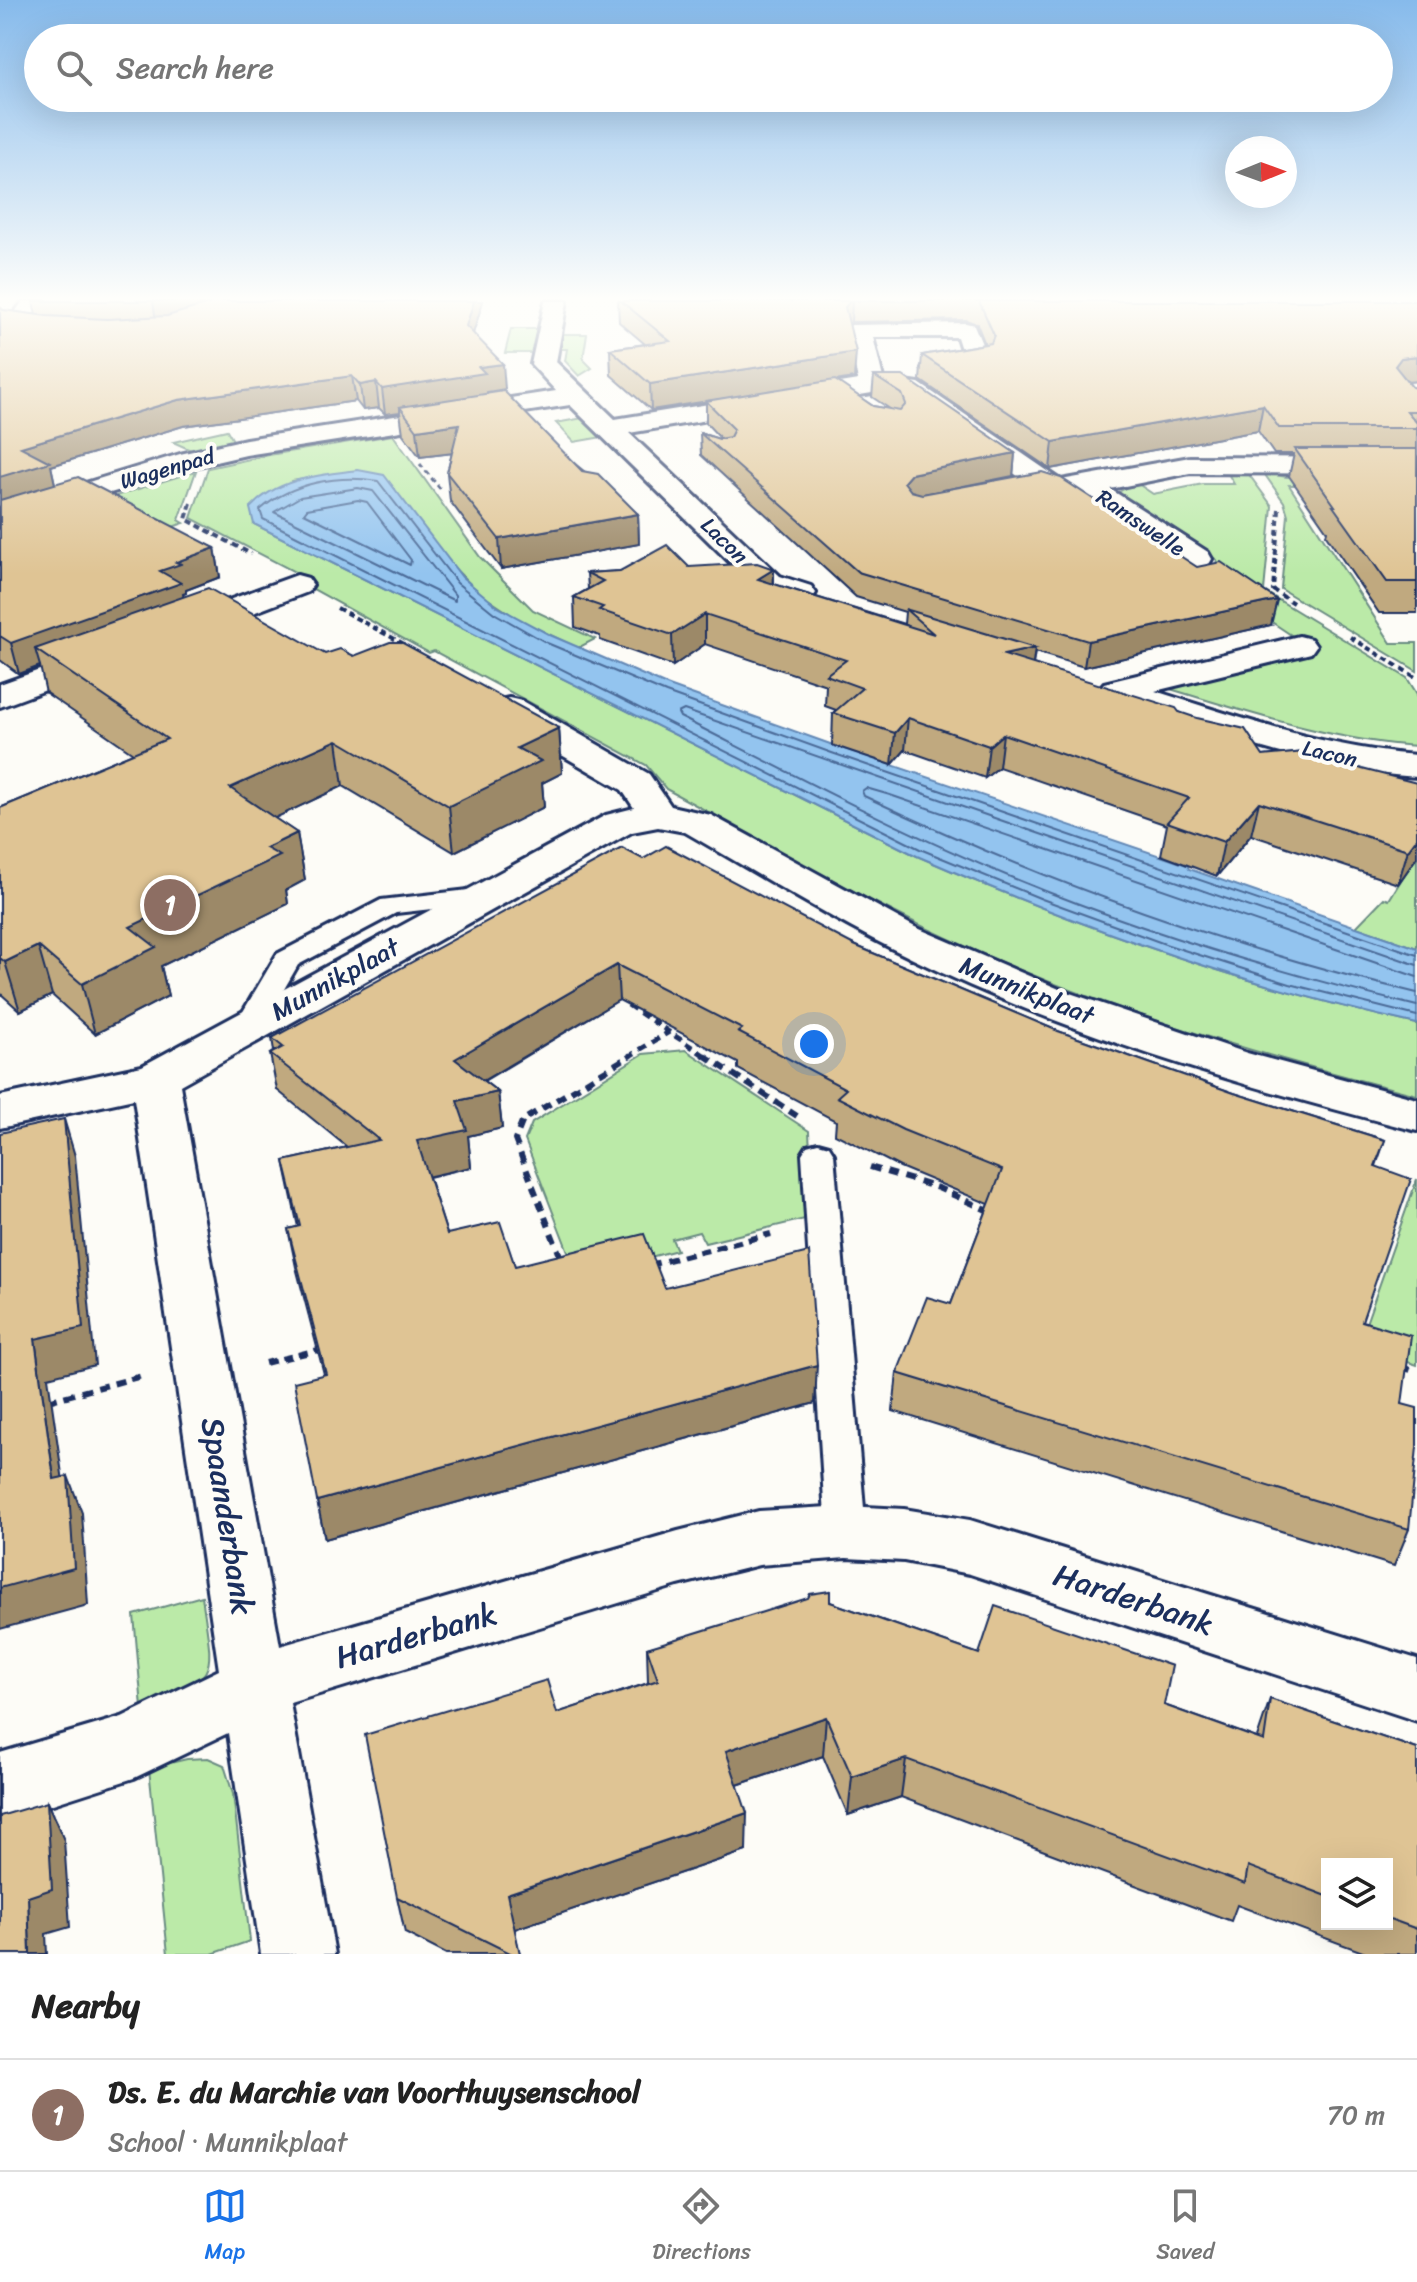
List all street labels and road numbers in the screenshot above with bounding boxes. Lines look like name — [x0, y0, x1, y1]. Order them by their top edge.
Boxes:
street label: Wagenpad — [115, 436, 220, 501]
street label: Ramswelle — [1088, 478, 1194, 567]
street label: Lacon — [691, 507, 758, 574]
street label: Lacon — [1299, 728, 1361, 779]
street label: Munnikplaat — [262, 924, 410, 1034]
street label: Munnikplaat — [953, 942, 1103, 1038]
street label: Spaanderbank — [184, 1413, 271, 1620]
street label: Harderbank — [1046, 1547, 1222, 1652]
street label: Harderbank — [328, 1585, 504, 1686]

